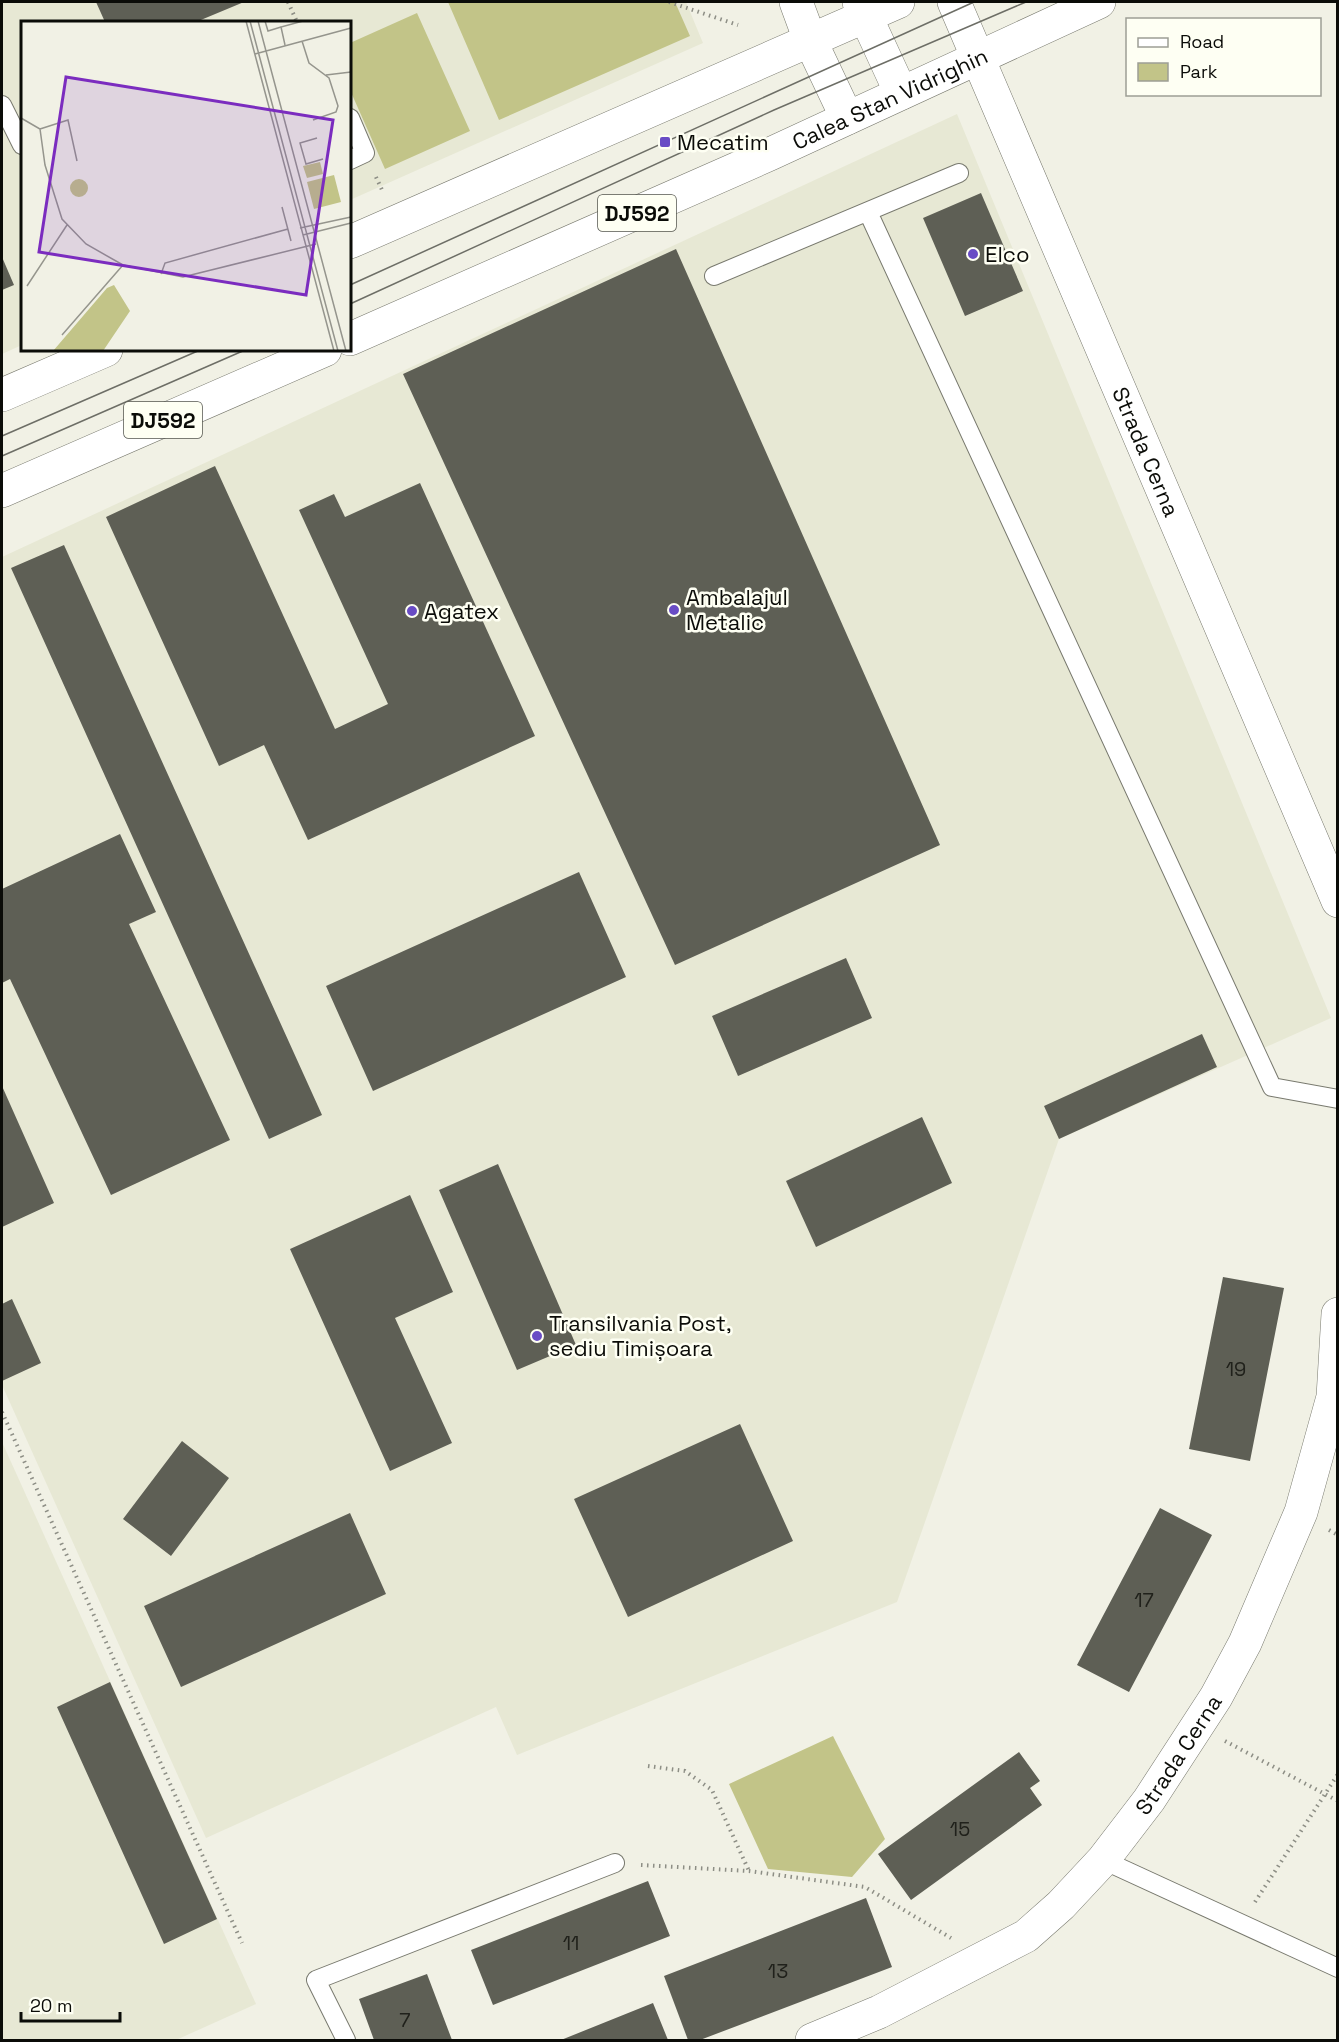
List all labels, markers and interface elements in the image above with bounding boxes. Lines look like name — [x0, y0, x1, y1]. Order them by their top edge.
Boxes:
legend — [1126, 18, 1321, 96]
inset map — [21, 21, 351, 351]
text: Road — [1180, 30, 1224, 53]
street label: Calea Stan Vidrighin — [788, 41, 992, 156]
text: Park — [1180, 60, 1218, 83]
place label: Mecatim — [677, 128, 769, 156]
marker: Mecatim — [658, 135, 672, 149]
road number: DJ592 — [598, 195, 676, 231]
place label: Elco — [985, 240, 1030, 268]
marker: Elco — [966, 247, 980, 261]
street label: Strada Cerna — [1106, 383, 1186, 521]
road number: DJ592 — [124, 402, 202, 438]
place label: Ambalajul Metalic — [686, 583, 788, 636]
place label: Agatex — [424, 597, 499, 625]
marker: Ambalajul Metalic — [667, 603, 681, 617]
marker: Agatex — [405, 604, 419, 618]
place label: Transilvania Post, sediu Timișoara — [549, 1309, 732, 1362]
marker: Transilvania Post, sediu Timișoara — [530, 1329, 544, 1343]
house number: 19 — [1226, 1356, 1246, 1382]
house number: 17 — [1134, 1587, 1154, 1613]
street label: Strada Cerna — [1129, 1689, 1228, 1820]
house number: 15 — [950, 1816, 970, 1842]
house number: 11 — [563, 1930, 579, 1956]
house number: 13 — [768, 1958, 788, 1984]
scale bar — [21, 1985, 120, 2023]
text: 20 m — [30, 1994, 73, 2017]
house number: 7 — [399, 2007, 411, 2033]

